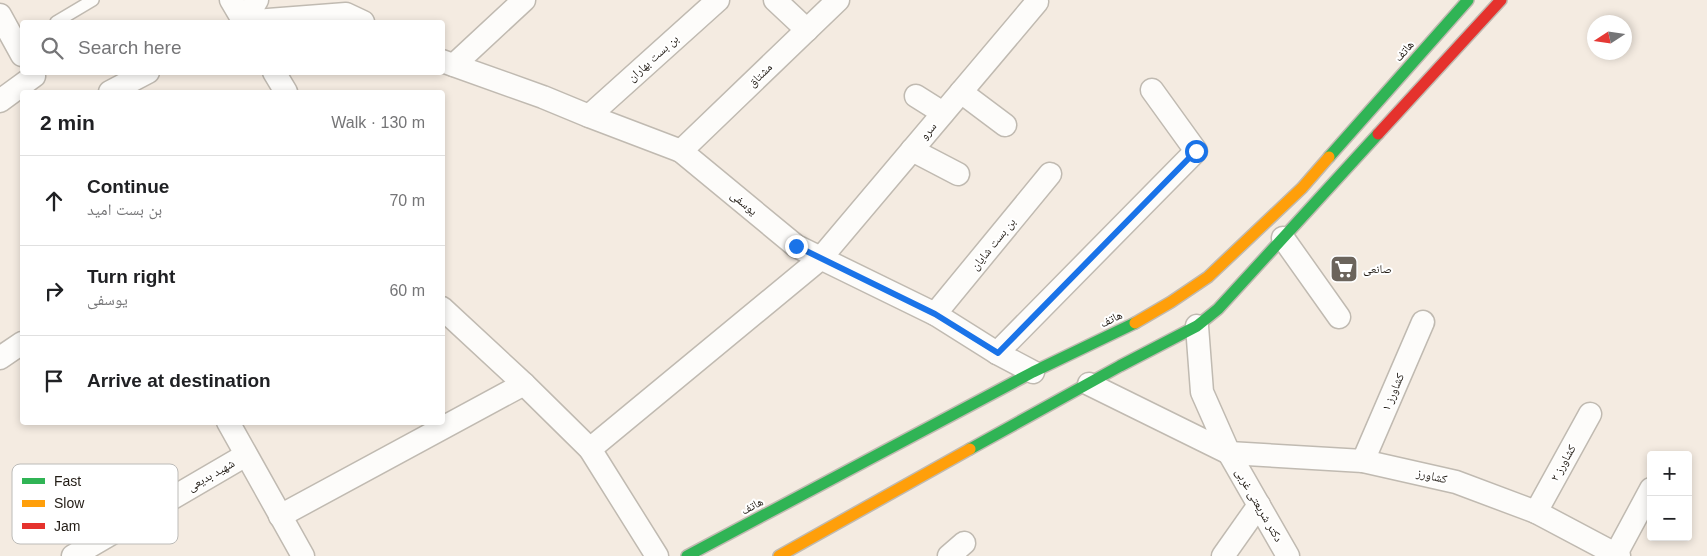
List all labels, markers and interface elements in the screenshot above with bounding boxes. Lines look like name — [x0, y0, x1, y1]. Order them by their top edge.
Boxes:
north arrow — [1587, 15, 1632, 60]
search box — [20, 20, 445, 75]
street label: بن بست بهاران — [625, 32, 682, 85]
icon: search — [38, 34, 66, 62]
text: Search here — [78, 37, 182, 58]
street label: هاتف — [1391, 38, 1417, 64]
street label: مشتاق — [745, 60, 775, 90]
text: 2 min — [40, 111, 95, 134]
text: Walk · 130 m — [331, 114, 425, 131]
street label: سرو — [917, 119, 939, 143]
route start — [1185, 140, 1208, 163]
text: Continue — [87, 176, 169, 197]
icon: ahead — [40, 187, 68, 215]
street label: یوسفی — [728, 188, 760, 218]
text: 70 m — [389, 192, 425, 209]
text: بن بست امید — [87, 201, 162, 218]
street label: بن بست شایان — [968, 215, 1019, 273]
route end — [785, 235, 808, 258]
supermarket icon: صانعی — [1329, 254, 1359, 284]
place label: صانعی — [1363, 262, 1392, 276]
text: Turn right — [87, 266, 175, 287]
icon: right — [40, 277, 68, 305]
text: 60 m — [389, 282, 425, 299]
text: یوسفی — [87, 291, 128, 308]
street label: هاتف — [1098, 308, 1124, 330]
icon: arrive — [40, 367, 68, 395]
text: Arrive at destination — [87, 370, 271, 391]
street label: کشاورز ۱ — [1379, 371, 1407, 413]
street label: کشاورز ۲ — [1547, 442, 1579, 484]
map controls — [1647, 451, 1692, 541]
button: + — [1647, 451, 1692, 496]
street label: شهید بدیعی — [185, 456, 237, 494]
legend — [12, 464, 178, 544]
street label: کشاورز — [1414, 465, 1449, 486]
street label: دکتر شریعتی غربی — [1232, 466, 1286, 544]
text: Fast — [54, 473, 81, 489]
street label: هاتف — [739, 494, 765, 518]
text: Slow — [54, 495, 85, 511]
button: − — [1647, 496, 1692, 541]
text: Jam — [54, 518, 80, 534]

